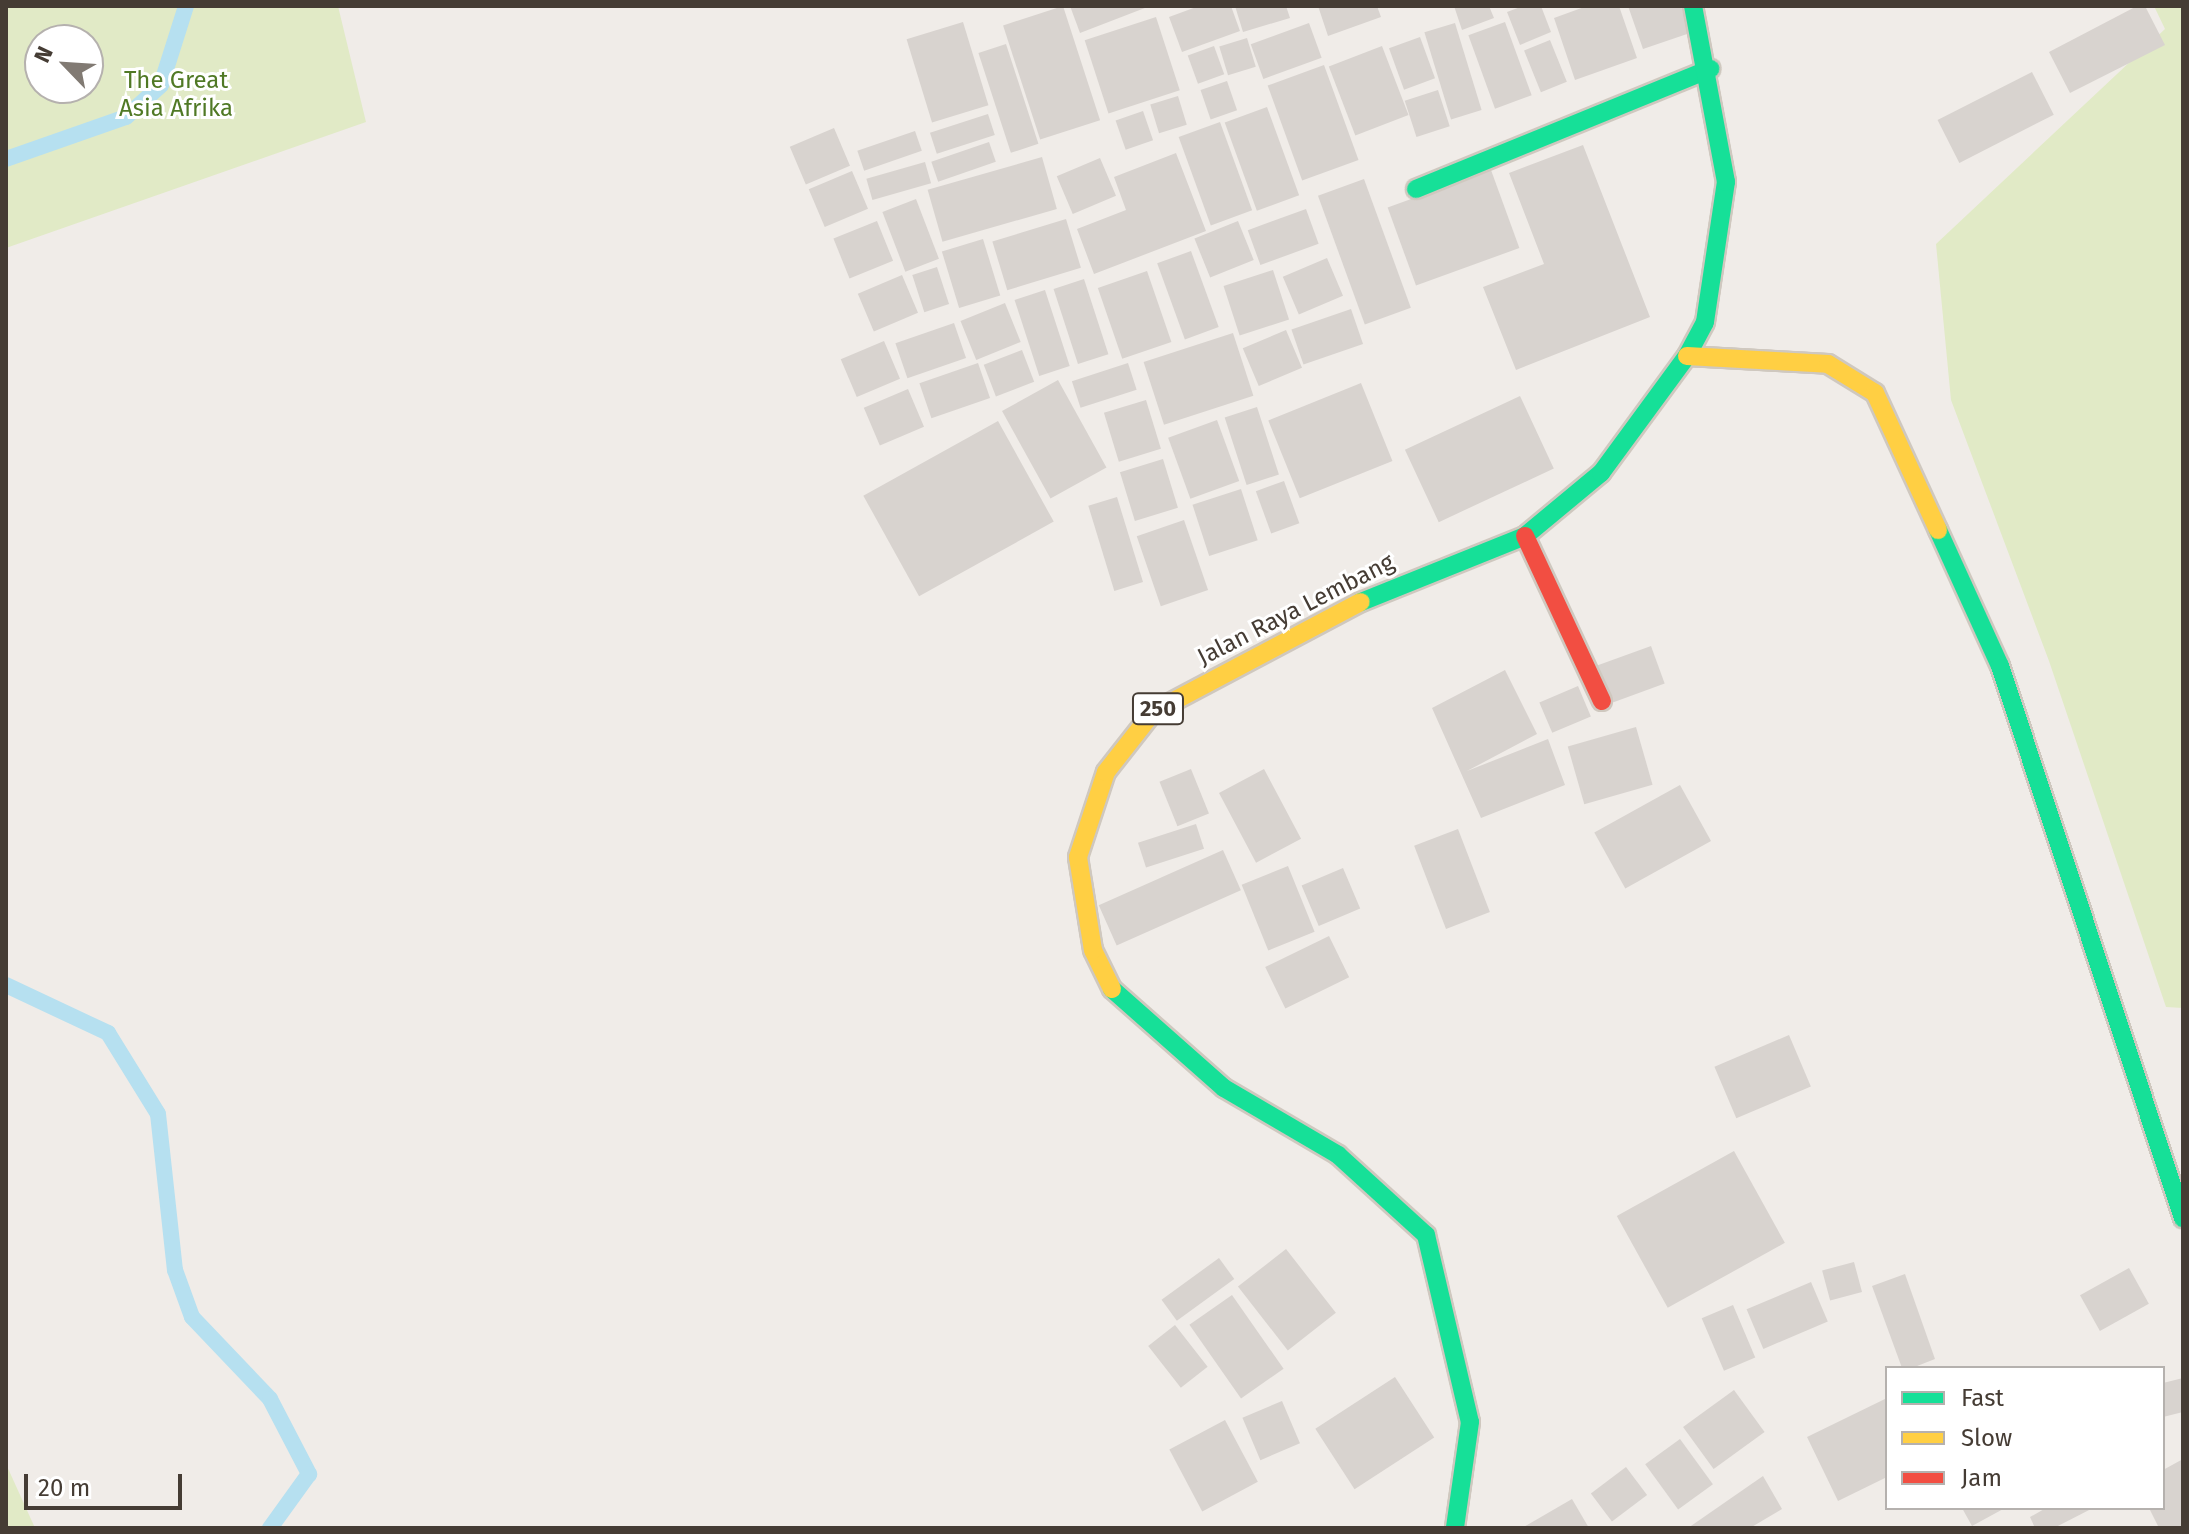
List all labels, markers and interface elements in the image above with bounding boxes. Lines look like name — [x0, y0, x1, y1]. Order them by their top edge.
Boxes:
north arrow — [24, 24, 104, 104]
text: N — [28, 42, 59, 67]
park label: The Great Asia Afrika — [119, 67, 233, 123]
street label: Jalan Raya Lembang — [1193, 548, 1399, 672]
road number: 250 — [1130, 691, 1186, 727]
legend — [1885, 1366, 2165, 1510]
text: Fast — [1961, 1384, 2004, 1412]
text: Slow — [1961, 1424, 2012, 1452]
scale bar — [28, 1458, 186, 1508]
text: Jam — [1961, 1464, 2002, 1492]
text: 20 m — [38, 1474, 90, 1502]

